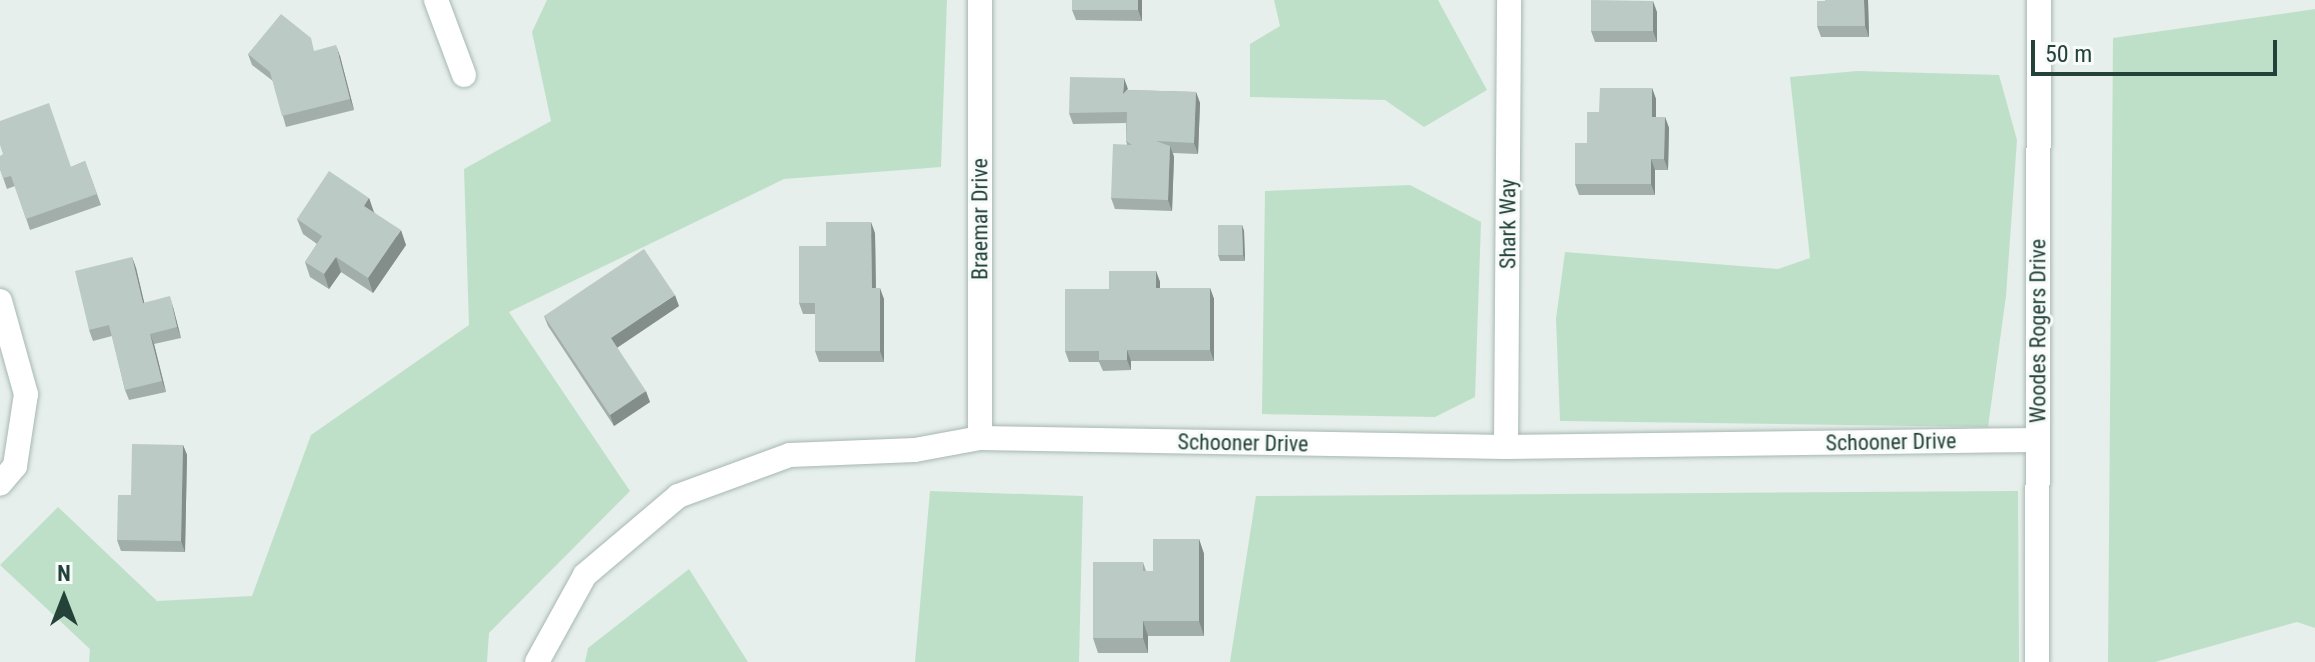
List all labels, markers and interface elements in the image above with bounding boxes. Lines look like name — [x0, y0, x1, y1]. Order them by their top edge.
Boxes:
scale bar — [2035, 24, 2281, 74]
text: 50 m — [2045, 40, 2092, 68]
street label: Braemar Drive — [967, 158, 993, 280]
street label: Shark Way — [1495, 179, 1521, 269]
street label: Woodes Rogers Drive — [2025, 239, 2051, 423]
street label: Schooner Drive — [1825, 428, 1957, 456]
street label: Schooner Drive — [1177, 429, 1309, 457]
north arrow — [24, 558, 104, 638]
text: N — [57, 561, 71, 586]

